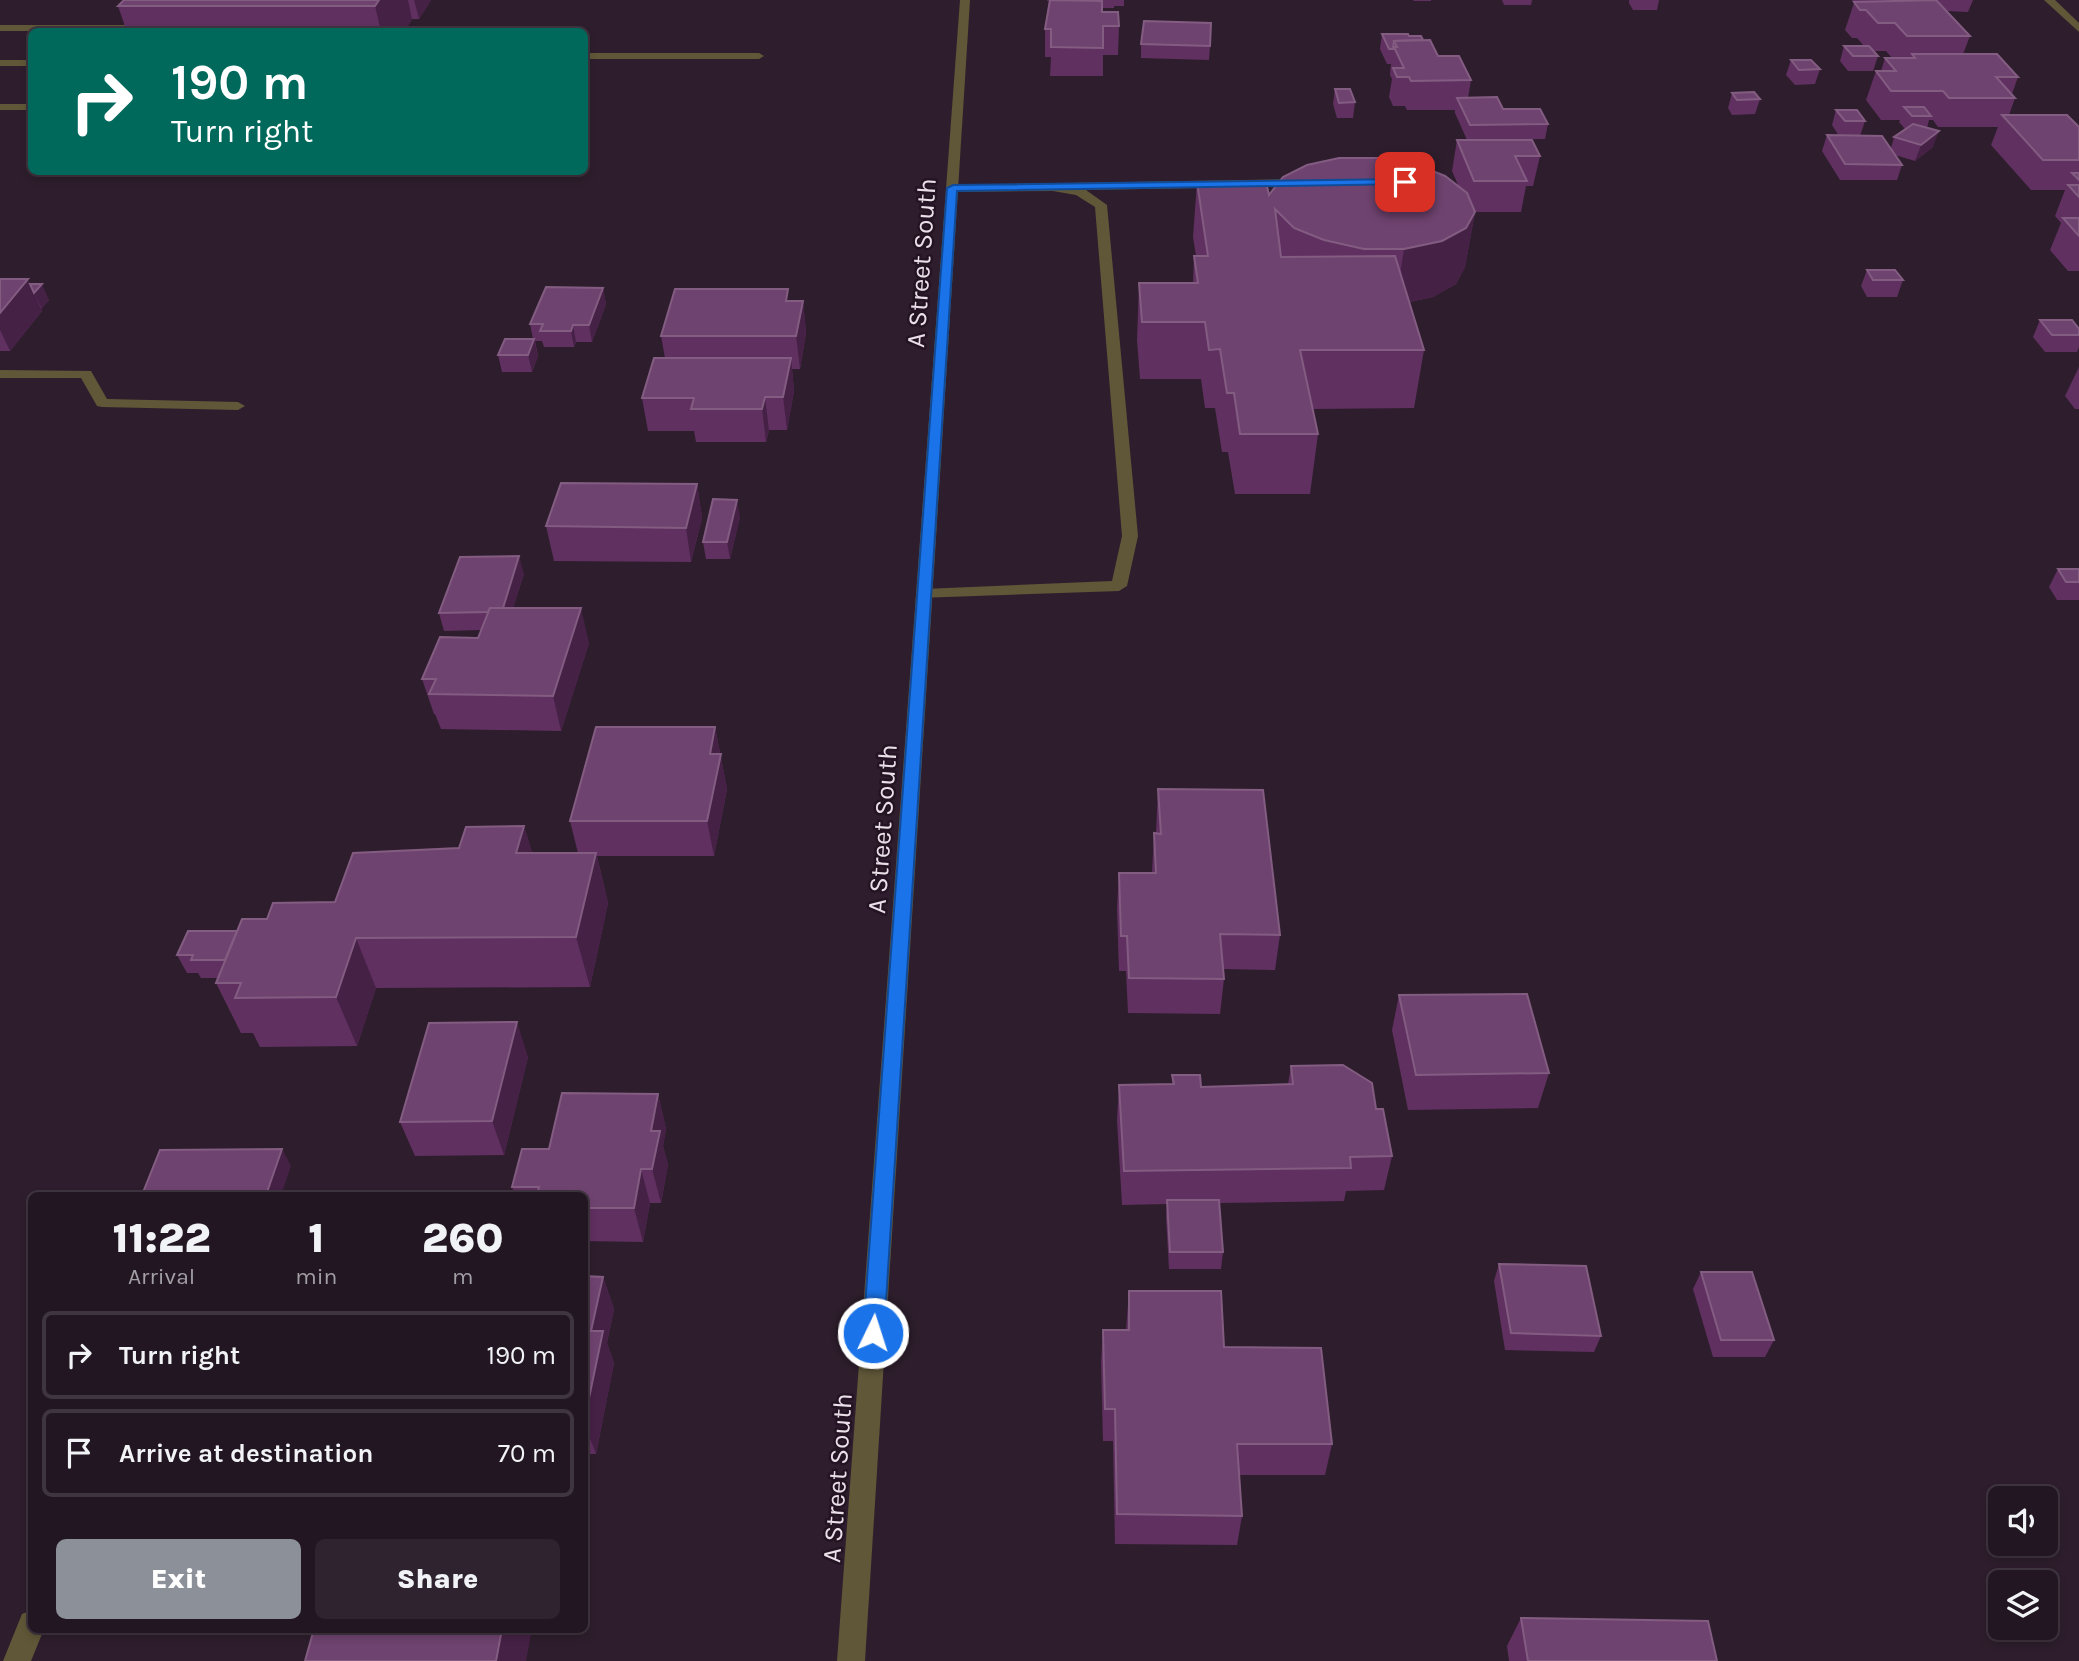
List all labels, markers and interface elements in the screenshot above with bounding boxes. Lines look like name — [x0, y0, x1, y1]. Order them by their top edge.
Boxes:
text: 190 m — [171, 54, 308, 111]
icon: right — [56, 56, 147, 147]
text: Turn right — [171, 113, 313, 150]
pin — [1375, 152, 1435, 212]
icon: arrive — [1386, 163, 1424, 201]
street label: A Street South — [900, 177, 943, 349]
street label: A Street South — [861, 743, 904, 915]
text: 11:22 — [112, 1213, 211, 1263]
text: 1 — [308, 1213, 324, 1263]
text: 260 — [422, 1213, 504, 1263]
text: Arrival — [128, 1263, 195, 1290]
text: min — [295, 1263, 337, 1290]
text: m — [452, 1263, 473, 1290]
position arrow — [836, 1296, 910, 1370]
icon: right — [60, 1336, 98, 1374]
text: Turn right — [119, 1340, 240, 1371]
text: 190 m — [486, 1340, 556, 1371]
street label: A Street South — [816, 1392, 859, 1564]
icon: arrive — [60, 1434, 98, 1472]
text: Arrive at destination — [119, 1438, 373, 1469]
text: 70 m — [498, 1438, 556, 1469]
map controls — [1988, 1486, 2058, 1640]
button: sound — [1988, 1486, 2058, 1556]
button: Exit — [56, 1539, 301, 1619]
button: Share — [315, 1539, 560, 1619]
button: layers — [1988, 1570, 2058, 1640]

